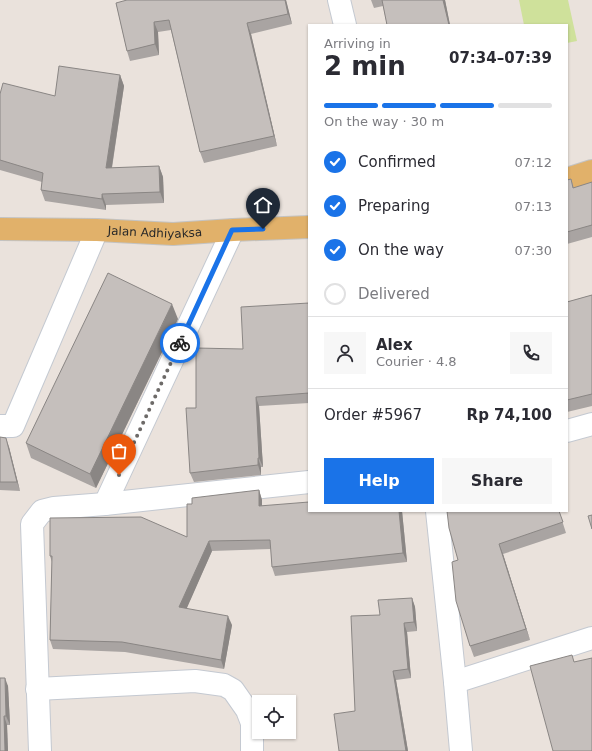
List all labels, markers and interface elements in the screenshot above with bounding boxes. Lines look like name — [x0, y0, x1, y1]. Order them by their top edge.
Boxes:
text: Arriving in — [324, 36, 391, 51]
text: 07:34–07:39 — [449, 49, 552, 67]
text: 2 min — [324, 51, 406, 81]
text: On the way · 30 m — [324, 114, 444, 129]
icon: check — [324, 151, 346, 173]
text: Confirmed — [358, 153, 436, 171]
text: 07:12 — [515, 155, 552, 170]
pin — [246, 188, 280, 229]
icon: home — [252, 194, 274, 216]
icon: check — [324, 195, 346, 217]
text: Preparing — [358, 197, 430, 215]
text: 07:13 — [515, 199, 552, 214]
street label: Jalan Adhiyaksa — [106, 224, 203, 241]
icon: check — [324, 239, 346, 261]
text: On the way — [358, 241, 444, 259]
text: 07:30 — [515, 243, 552, 258]
text: Delivered — [358, 285, 430, 303]
courier — [160, 323, 200, 363]
icon: bike — [169, 332, 191, 354]
button: person — [324, 332, 366, 374]
button: phone — [510, 332, 552, 374]
text: Alex — [376, 336, 413, 354]
text: Courier · 4.8 — [376, 354, 457, 369]
text: Order #5967 — [324, 406, 422, 424]
text: Rp 74,100 — [467, 406, 552, 424]
pin — [102, 434, 136, 475]
icon: bag — [108, 440, 130, 462]
button: Help — [324, 458, 434, 504]
button: Share — [442, 458, 552, 504]
map controls — [252, 695, 296, 739]
button: locate — [252, 695, 296, 739]

